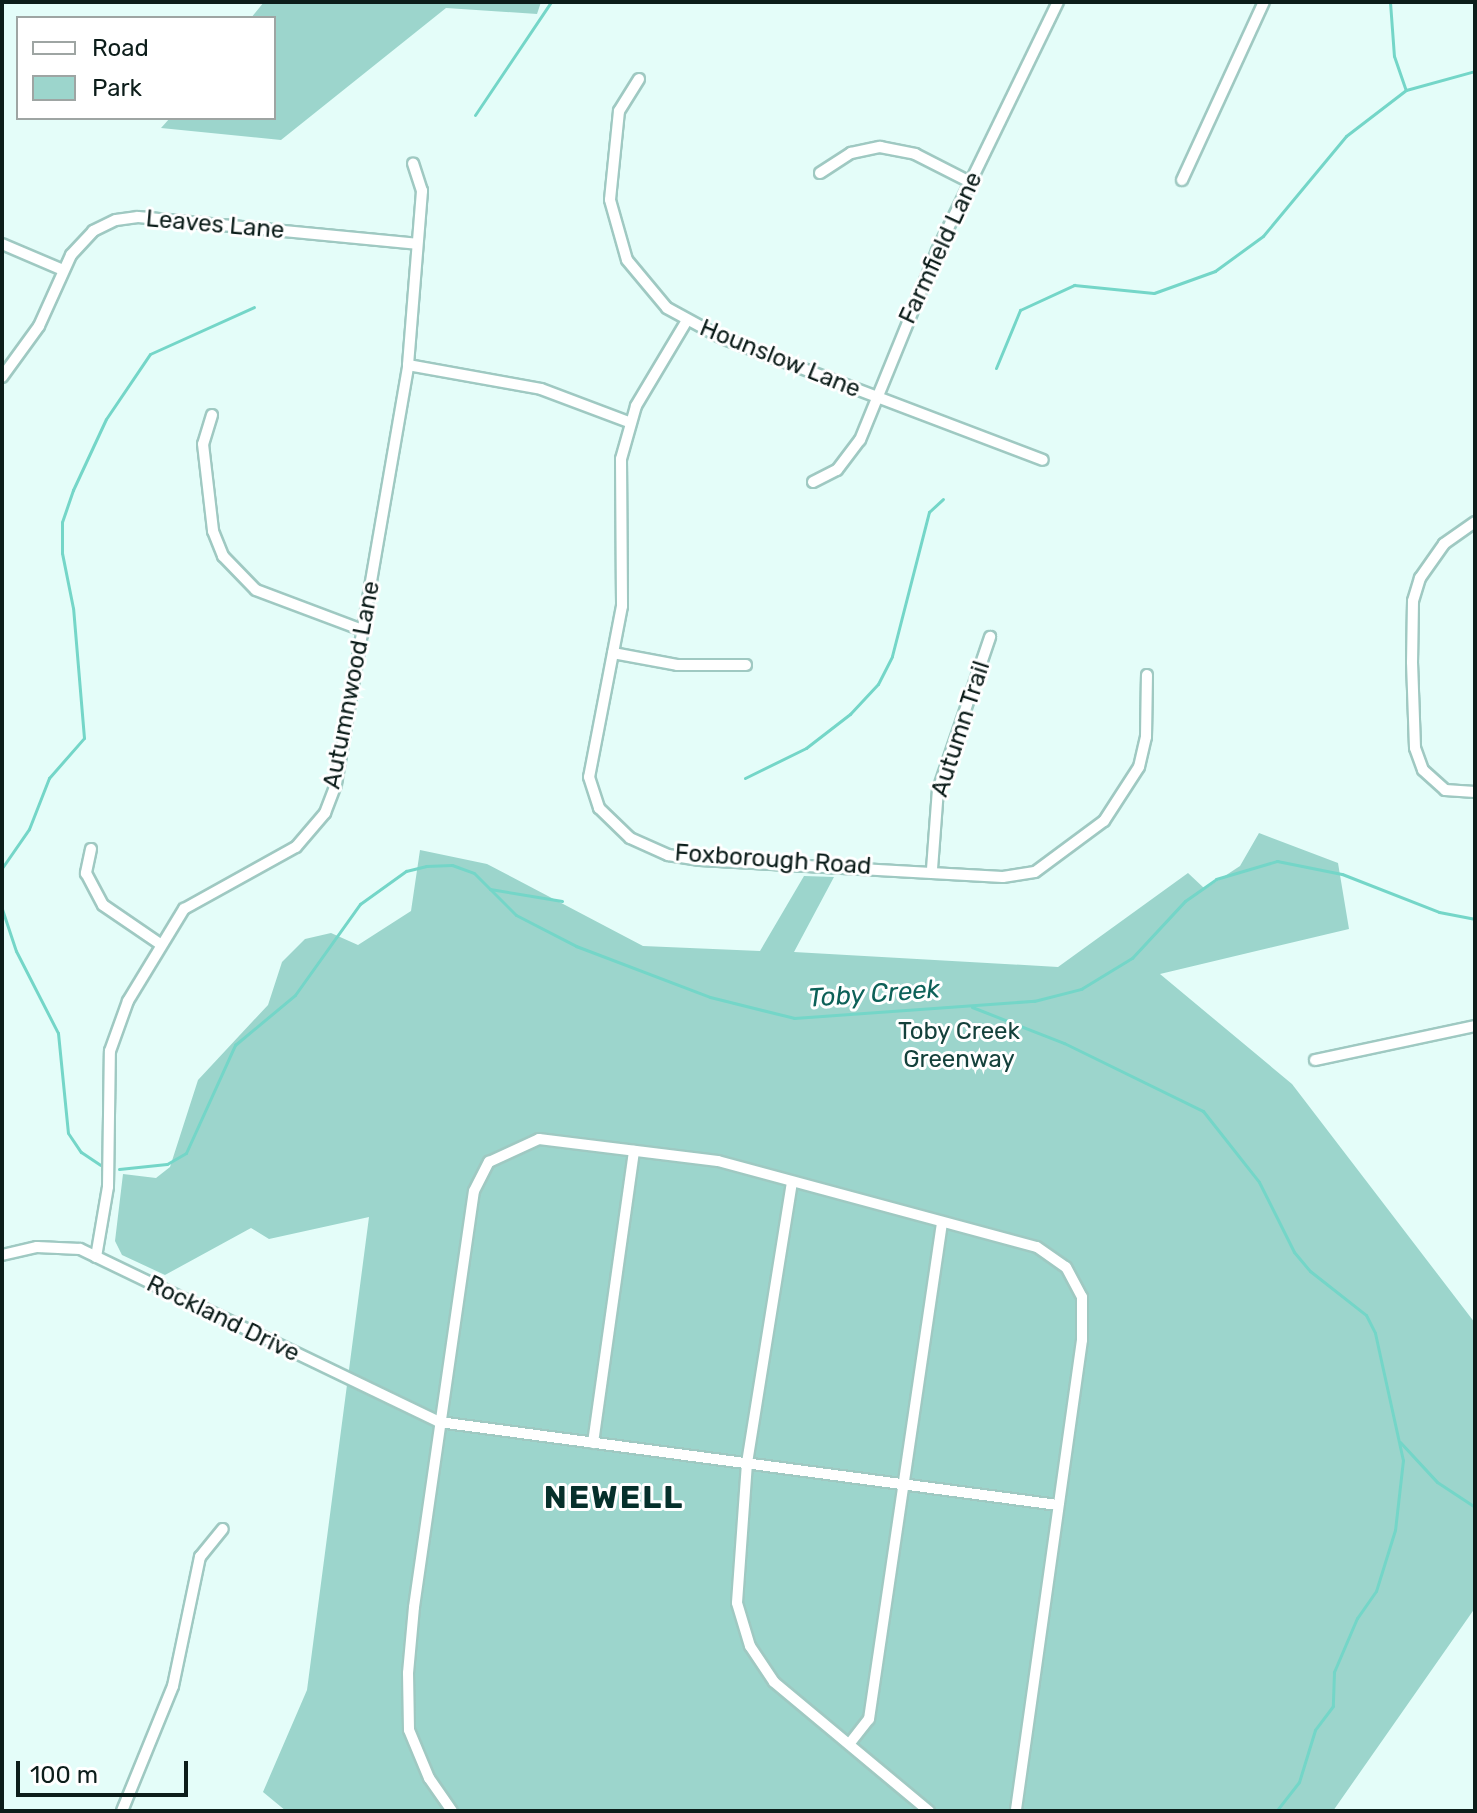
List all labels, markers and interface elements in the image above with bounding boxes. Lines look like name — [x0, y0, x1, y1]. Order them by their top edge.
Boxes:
legend — [16, 16, 276, 120]
text: Road — [92, 34, 149, 62]
text: Park — [92, 74, 142, 102]
street label: Farmfield Lane — [893, 168, 989, 328]
street label: Leaves Lane — [145, 205, 285, 245]
street label: Hounslow Lane — [695, 314, 865, 404]
street label: Autumnwood Lane — [318, 579, 386, 791]
street label: Autumn Trail — [925, 657, 997, 801]
street label: Foxborough Road — [674, 839, 872, 881]
water label: Toby Creek — [807, 974, 941, 1014]
park label: Toby Creek Greenway — [898, 1018, 1020, 1074]
street label: Rockland Drive — [142, 1270, 304, 1368]
district label: NEWELL — [544, 1478, 684, 1516]
scale bar — [20, 1745, 192, 1795]
text: 100 m — [30, 1761, 98, 1789]

